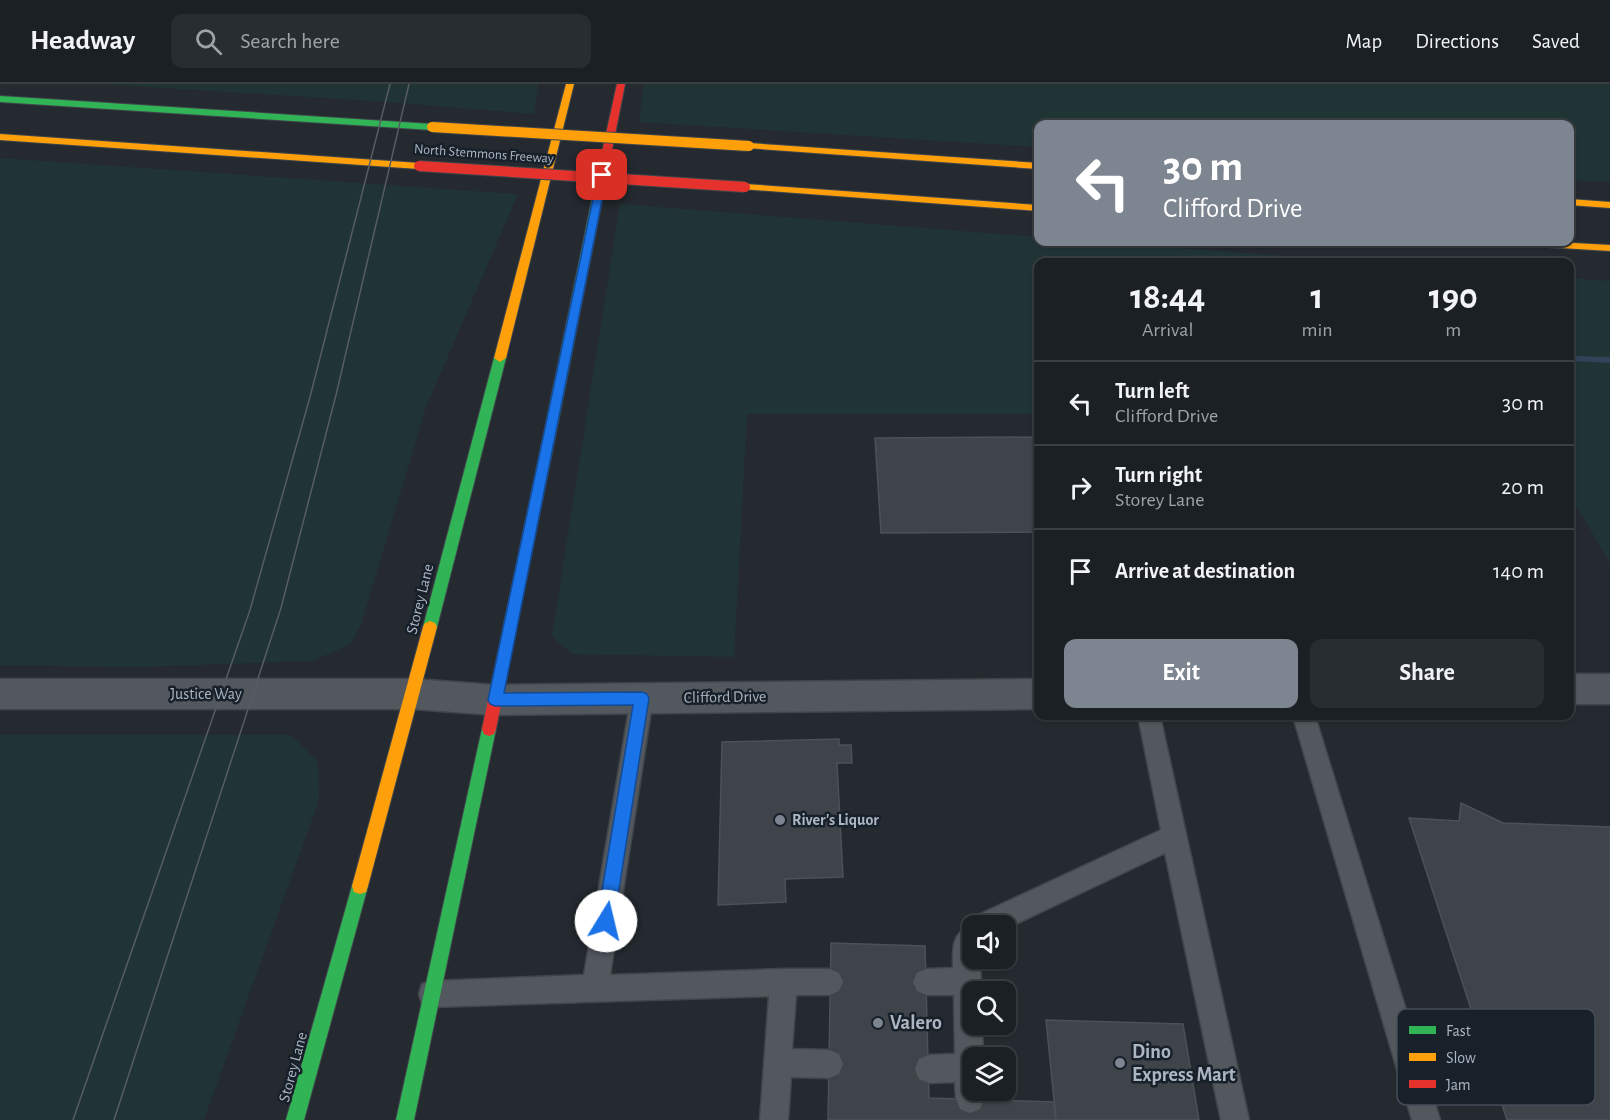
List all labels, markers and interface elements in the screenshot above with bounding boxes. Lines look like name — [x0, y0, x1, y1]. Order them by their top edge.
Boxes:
search box — [171, 14, 591, 68]
icon: search — [192, 25, 225, 58]
text: Headway — [30, 27, 135, 55]
text: Search here — [240, 30, 340, 52]
text: Map — [1346, 31, 1382, 52]
text: Directions — [1415, 31, 1499, 52]
text: Saved — [1532, 31, 1580, 52]
street label: North Stemmons Freeway — [414, 142, 554, 166]
icon: left — [1064, 144, 1142, 222]
text: 30 m — [1163, 146, 1243, 188]
pin — [576, 149, 627, 200]
icon: arrive — [585, 158, 618, 191]
text: Clifford Drive — [1163, 195, 1302, 222]
text: 18:44 — [1130, 279, 1205, 315]
text: 1 — [1311, 279, 1323, 315]
text: 190 — [1429, 279, 1478, 315]
text: Arrival — [1142, 320, 1193, 340]
text: min — [1301, 320, 1333, 340]
text: m — [1445, 320, 1461, 340]
text: Turn left — [1115, 380, 1189, 402]
icon: left — [1064, 387, 1097, 420]
text: 30 m — [1502, 392, 1544, 414]
text: Clifford Drive — [1115, 406, 1218, 426]
text: Turn right — [1115, 464, 1202, 486]
icon: right — [1064, 471, 1097, 504]
text: 20 m — [1501, 476, 1544, 498]
text: Storey Lane — [1115, 490, 1205, 510]
icon: arrive — [1064, 555, 1097, 588]
text: Arrive at destination — [1115, 560, 1295, 582]
text: 140 m — [1493, 560, 1544, 582]
street label: Storey Lane — [404, 562, 437, 636]
button: Exit — [1064, 639, 1298, 708]
button: Share — [1310, 639, 1544, 708]
street label: Justice Way — [170, 686, 242, 703]
street label: Clifford Drive — [684, 688, 766, 706]
place label: River's Liquor — [792, 812, 879, 828]
marker: River's Liquor — [773, 813, 787, 827]
position arrow — [574, 889, 638, 953]
map controls — [962, 915, 1016, 1101]
button: sound — [962, 915, 1016, 969]
button: search — [962, 981, 1016, 1035]
legend — [1397, 1009, 1595, 1105]
place label: Valero — [890, 1013, 942, 1033]
marker: Valero — [871, 1016, 885, 1030]
text: Fast — [1446, 1023, 1471, 1039]
street label: Storey Lane — [276, 1030, 311, 1104]
place label: Dino Express Mart — [1132, 1042, 1236, 1085]
button: layers — [962, 1047, 1016, 1101]
text: Slow — [1446, 1050, 1476, 1066]
marker: Dino Express Mart — [1113, 1056, 1127, 1070]
text: Jam — [1446, 1077, 1471, 1093]

